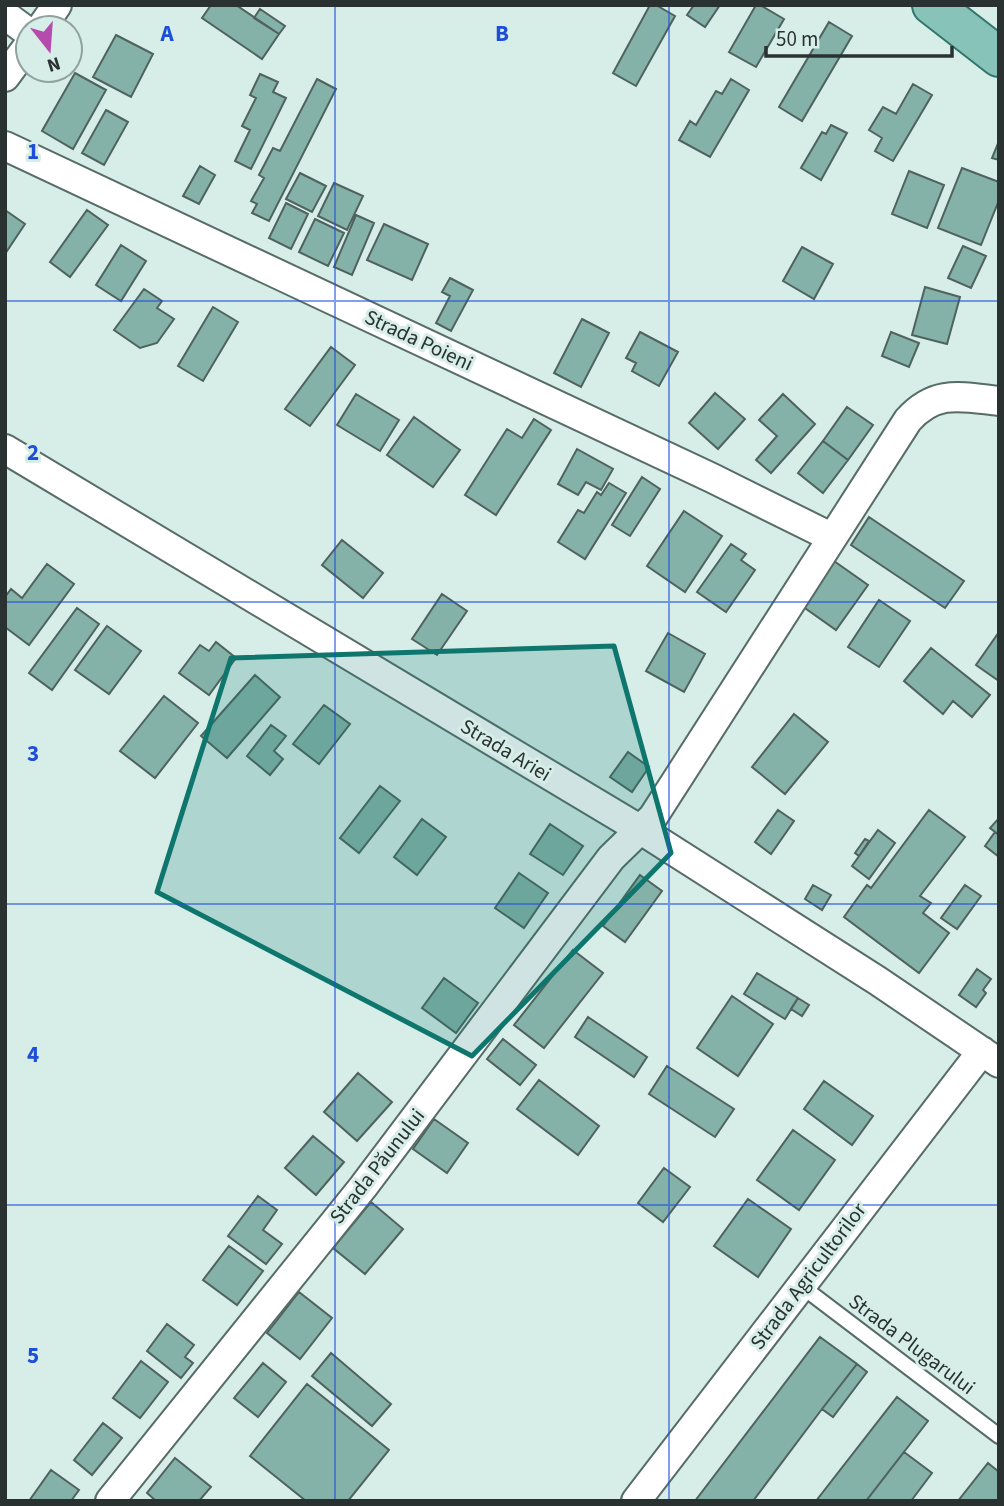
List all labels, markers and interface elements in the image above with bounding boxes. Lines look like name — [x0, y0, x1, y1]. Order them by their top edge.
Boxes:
north arrow — [14, 14, 84, 84]
scale bar — [766, 14, 951, 58]
text: A — [159, 17, 174, 50]
text: B — [495, 17, 509, 50]
text: 50 m — [776, 24, 818, 54]
text: N — [44, 49, 64, 79]
text: 1 — [27, 135, 39, 168]
street label: Strada Poieni — [360, 302, 478, 378]
text: 2 — [27, 436, 39, 469]
street label: Strada Ariei — [455, 711, 557, 789]
text: 3 — [27, 737, 39, 770]
text: 4 — [27, 1038, 39, 1071]
street label: Strada Păunului — [322, 1102, 432, 1230]
street label: Strada Agricultorilor — [743, 1196, 874, 1356]
street label: Strada Plugarului — [842, 1286, 982, 1402]
text: 5 — [27, 1339, 39, 1372]

